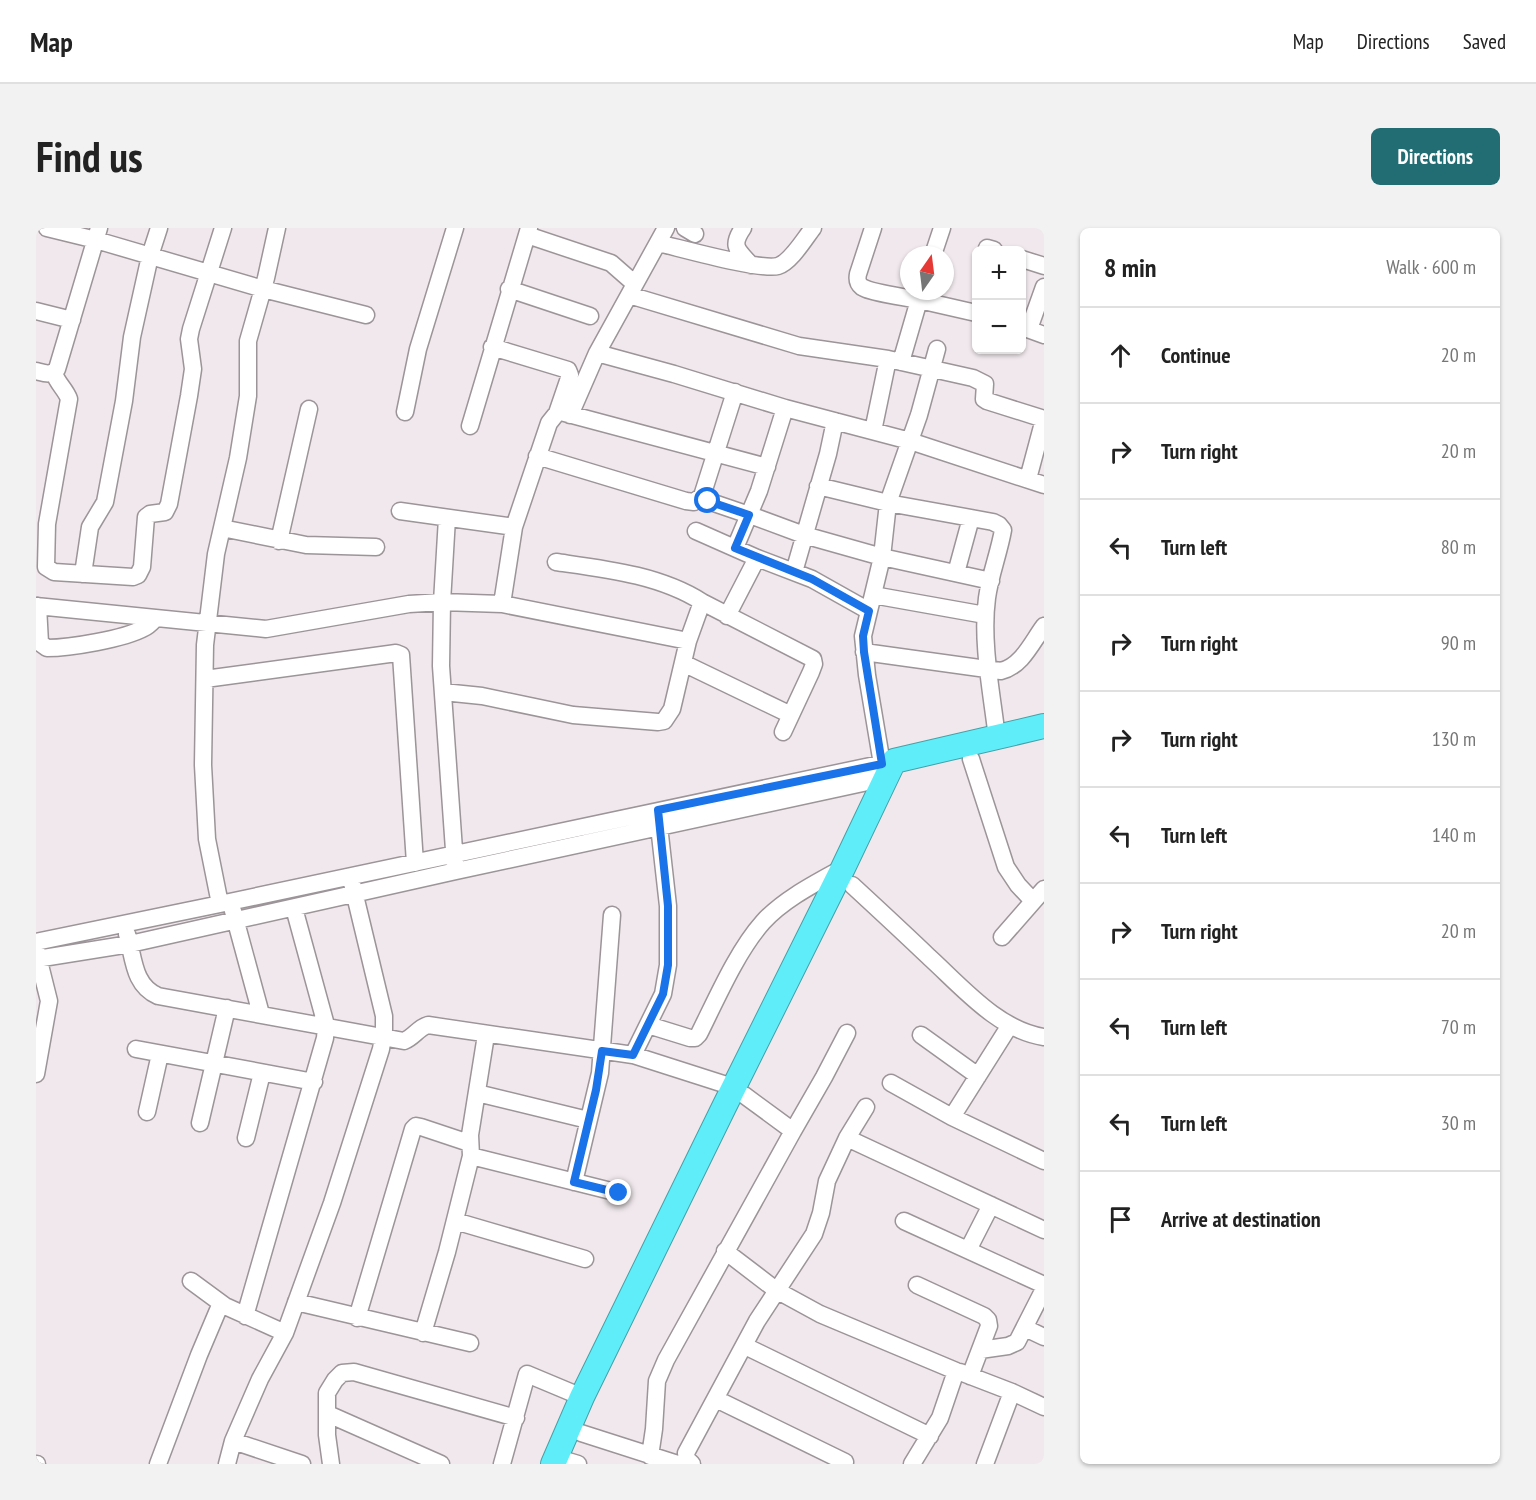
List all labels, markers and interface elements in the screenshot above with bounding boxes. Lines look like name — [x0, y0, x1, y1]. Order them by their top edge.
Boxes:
text: Map — [30, 23, 73, 60]
text: Map — [1293, 28, 1324, 55]
text: Directions — [1357, 28, 1430, 55]
text: Saved — [1463, 28, 1506, 55]
button: Directions — [1371, 128, 1500, 185]
text: Find us — [36, 129, 143, 184]
north arrow — [900, 246, 954, 300]
map controls — [972, 246, 1026, 354]
button: + — [972, 246, 1026, 300]
text: 8 min — [1104, 251, 1157, 284]
text: Walk · 600 m — [1386, 254, 1476, 280]
button: − — [972, 300, 1026, 354]
icon: ahead — [1104, 339, 1137, 372]
text: Continue — [1161, 341, 1231, 369]
text: 20 m — [1441, 342, 1476, 368]
icon: right — [1104, 435, 1137, 468]
text: Turn right — [1161, 437, 1238, 465]
text: 20 m — [1441, 438, 1476, 464]
route start — [694, 487, 720, 513]
icon: left — [1104, 531, 1137, 564]
text: Turn left — [1161, 533, 1227, 561]
text: 80 m — [1441, 534, 1476, 560]
icon: right — [1104, 627, 1137, 660]
text: Turn right — [1161, 629, 1238, 657]
text: 90 m — [1441, 630, 1476, 656]
icon: right — [1104, 723, 1137, 756]
text: Turn right — [1161, 725, 1238, 753]
text: 130 m — [1432, 726, 1476, 752]
icon: left — [1104, 819, 1137, 852]
text: Turn left — [1161, 821, 1227, 849]
text: 140 m — [1432, 822, 1476, 848]
icon: right — [1104, 915, 1137, 948]
text: Turn right — [1161, 917, 1238, 945]
text: 20 m — [1441, 918, 1476, 944]
icon: left — [1104, 1011, 1137, 1044]
text: Turn left — [1161, 1013, 1227, 1041]
text: 70 m — [1441, 1014, 1476, 1040]
icon: left — [1104, 1107, 1137, 1140]
text: Turn left — [1161, 1109, 1227, 1137]
text: 30 m — [1441, 1110, 1476, 1136]
route end — [605, 1179, 631, 1205]
icon: arrive — [1104, 1203, 1137, 1236]
text: Arrive at destination — [1161, 1205, 1321, 1233]

